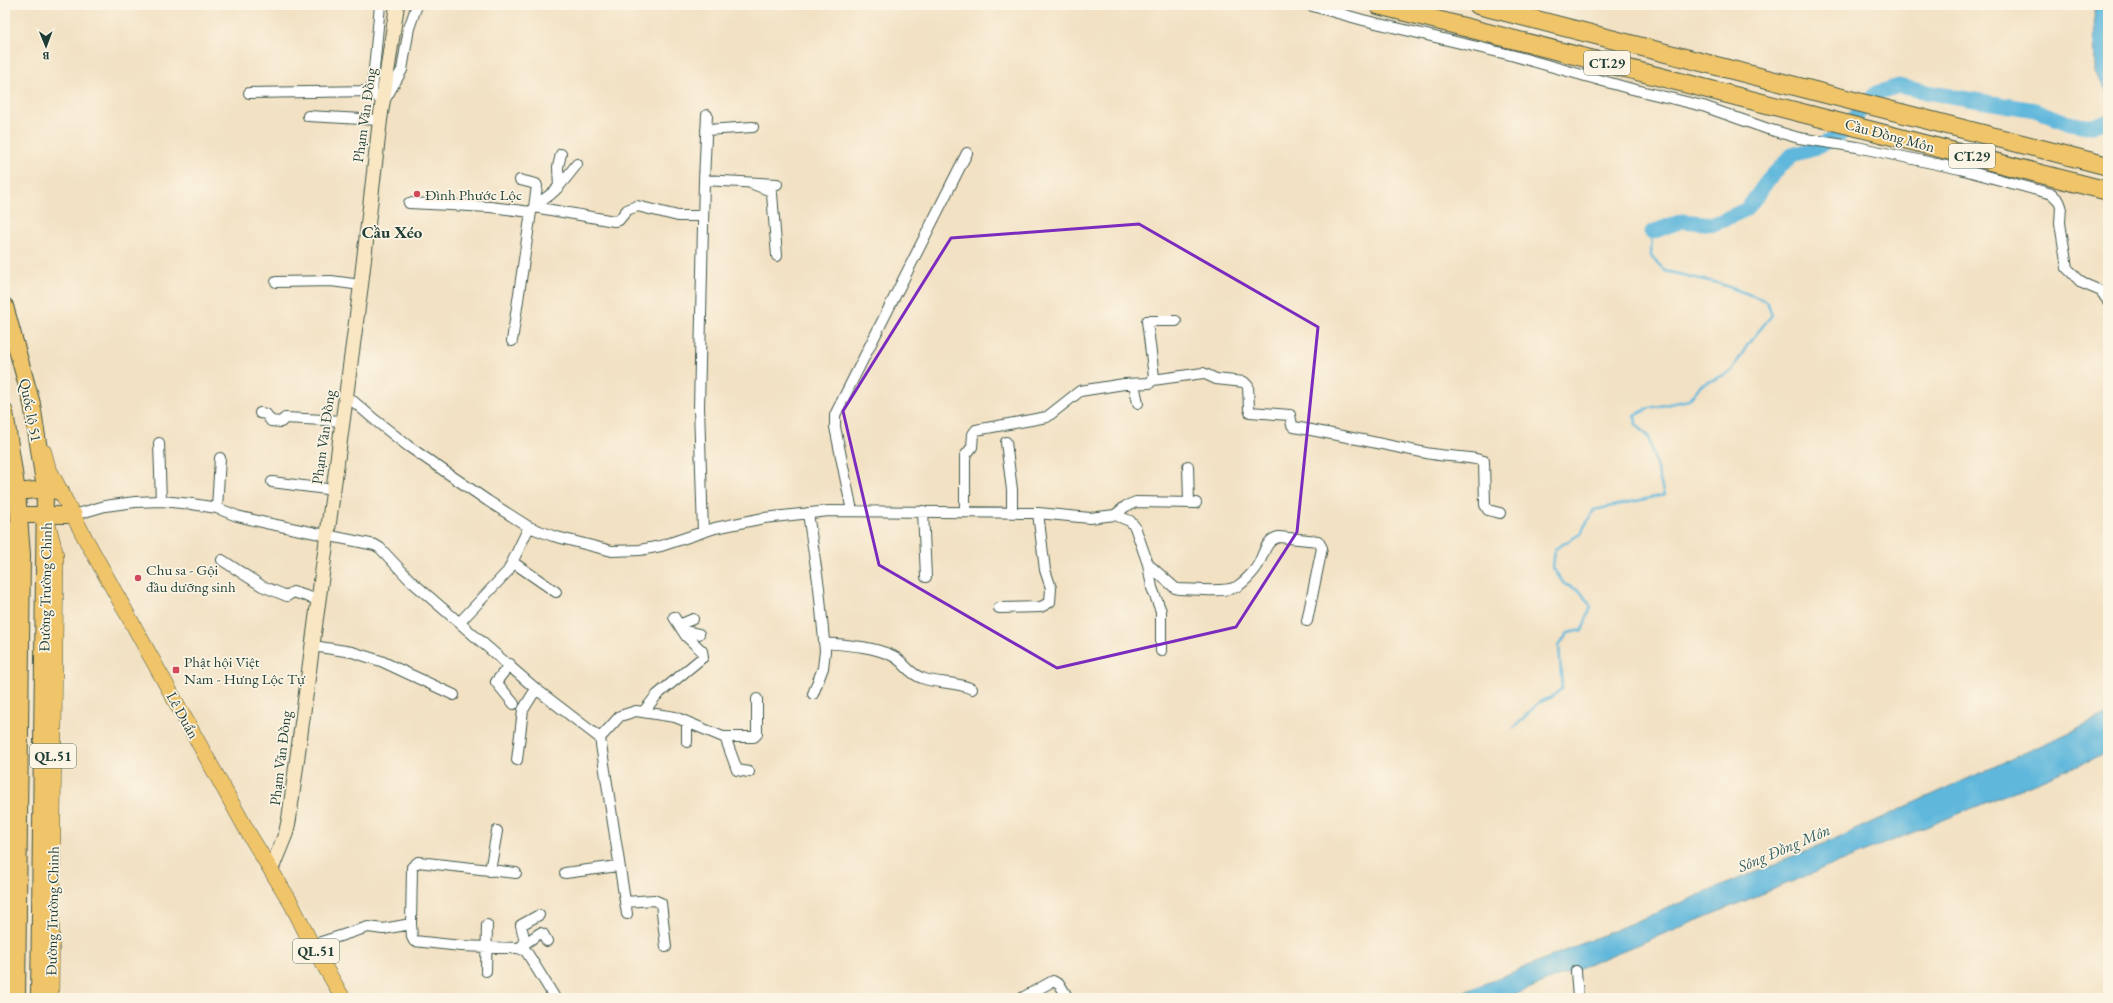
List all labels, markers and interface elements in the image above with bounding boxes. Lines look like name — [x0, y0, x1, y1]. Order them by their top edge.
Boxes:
north arrow — [26, 26, 66, 66]
text: B — [42, 49, 50, 63]
road number: CT.29 — [1584, 51, 1630, 75]
street label: Phạm Văn Đồng — [348, 66, 380, 164]
street label: Cầu Đồng Môn — [1843, 114, 1937, 156]
road number: CT.29 — [1949, 144, 1995, 168]
place label: Đình Phước Lộc — [425, 185, 522, 204]
marker: Đình Phước Lộc — [412, 189, 422, 199]
district label: Cầu Xéo — [362, 221, 423, 243]
street label: Quốc lộ 51 — [16, 377, 46, 443]
street label: Phạm Văn Đồng — [307, 388, 339, 486]
street label: Đường Trường Chinh — [34, 522, 56, 652]
place label: Chu sa - Gội đầu dưỡng sinh — [146, 560, 236, 596]
marker: Chu sa - Gội đầu dưỡng sinh — [133, 573, 143, 583]
place label: Phật hội Việt Nam - Hưng Lộc Tự — [184, 652, 306, 688]
marker: Phật hội Việt Nam - Hưng Lộc Tự — [171, 665, 181, 675]
street label: Lê Duẩn — [162, 688, 204, 742]
street label: Phạm Văn Đồng — [265, 709, 295, 806]
road number: QL.51 — [30, 744, 76, 768]
water label: Sông Đồng Môn — [1734, 819, 1833, 877]
street label: Đường Trường Chinh — [41, 846, 63, 976]
road number: QL.51 — [293, 939, 339, 963]

